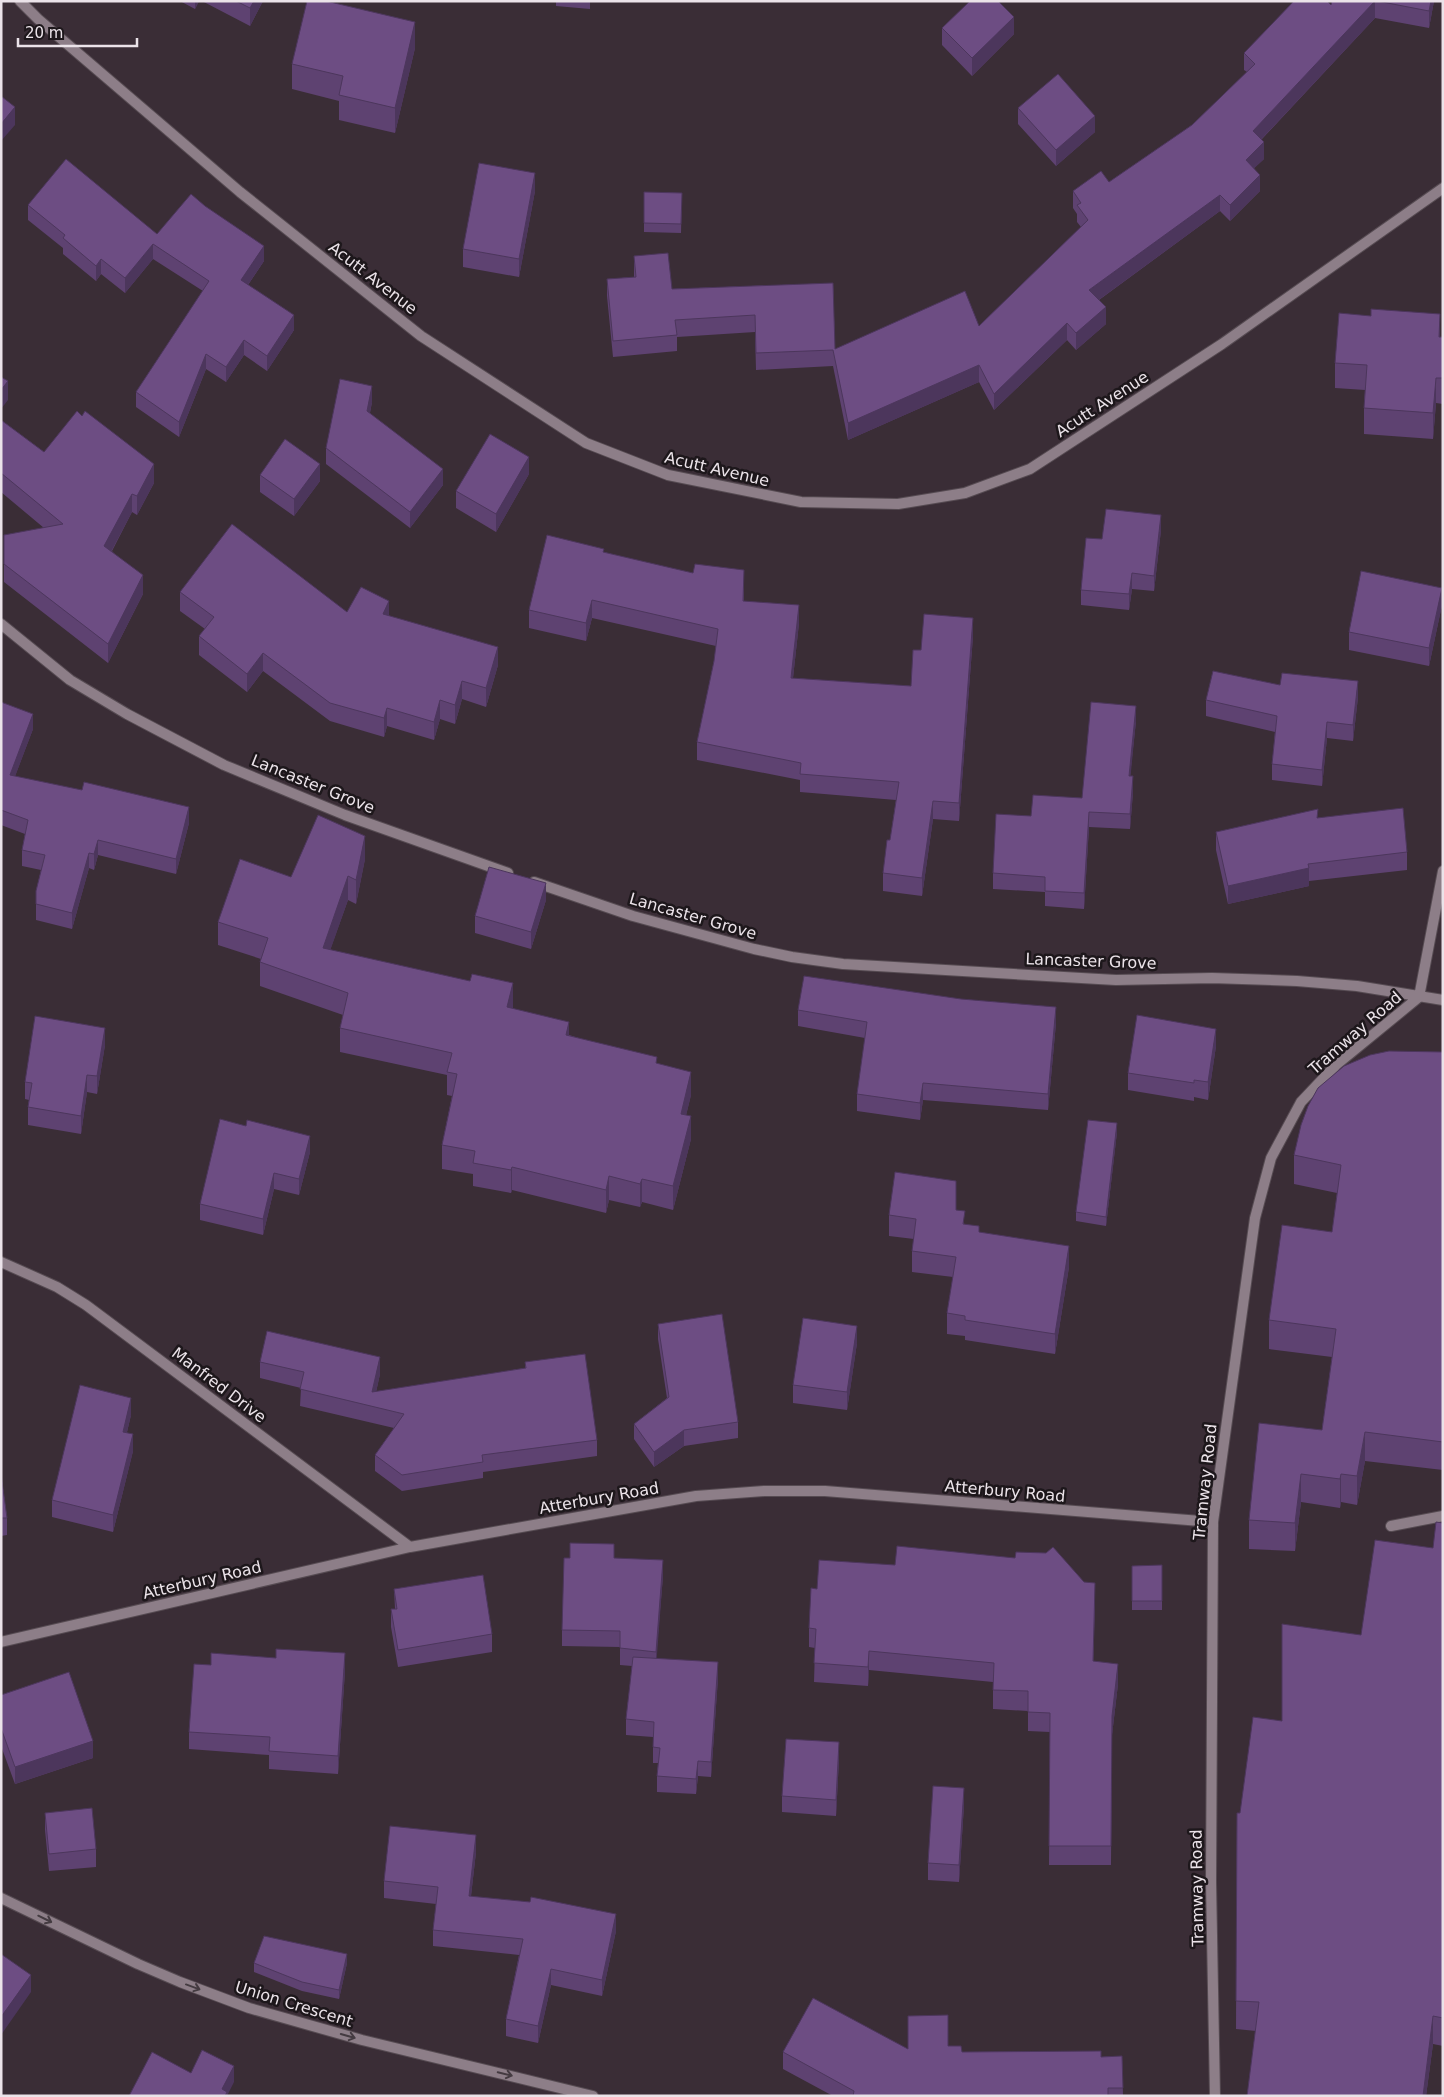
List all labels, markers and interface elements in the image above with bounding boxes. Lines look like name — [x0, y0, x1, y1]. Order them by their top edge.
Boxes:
scale bar — [18, 15, 136, 47]
text: 20 m — [25, 24, 63, 42]
street label: Acutt Avenue — [325, 238, 421, 318]
street label: Acutt Avenue — [1052, 367, 1152, 441]
street label: Acutt Avenue — [663, 448, 771, 490]
street label: Lancaster Grove — [249, 751, 377, 817]
street label: Lancaster Grove — [627, 889, 759, 943]
street label: Lancaster Grove — [1025, 949, 1157, 973]
street label: Tramway Road — [1304, 987, 1405, 1079]
street label: Manfred Drive — [168, 1343, 270, 1427]
street label: Tramway Road — [1189, 1423, 1221, 1542]
street label: Atterbury Road — [944, 1476, 1066, 1506]
street label: Atterbury Road — [538, 1478, 660, 1518]
street label: Atterbury Road — [141, 1557, 263, 1603]
street label: Tramway Road — [1186, 1829, 1208, 1948]
one-way arrow — [37, 1915, 52, 1924]
street label: Union Crescent — [233, 1977, 355, 2031]
one-way arrow — [185, 1983, 200, 1992]
one-way arrow — [339, 2032, 355, 2041]
one-way arrow — [497, 2070, 513, 2079]

